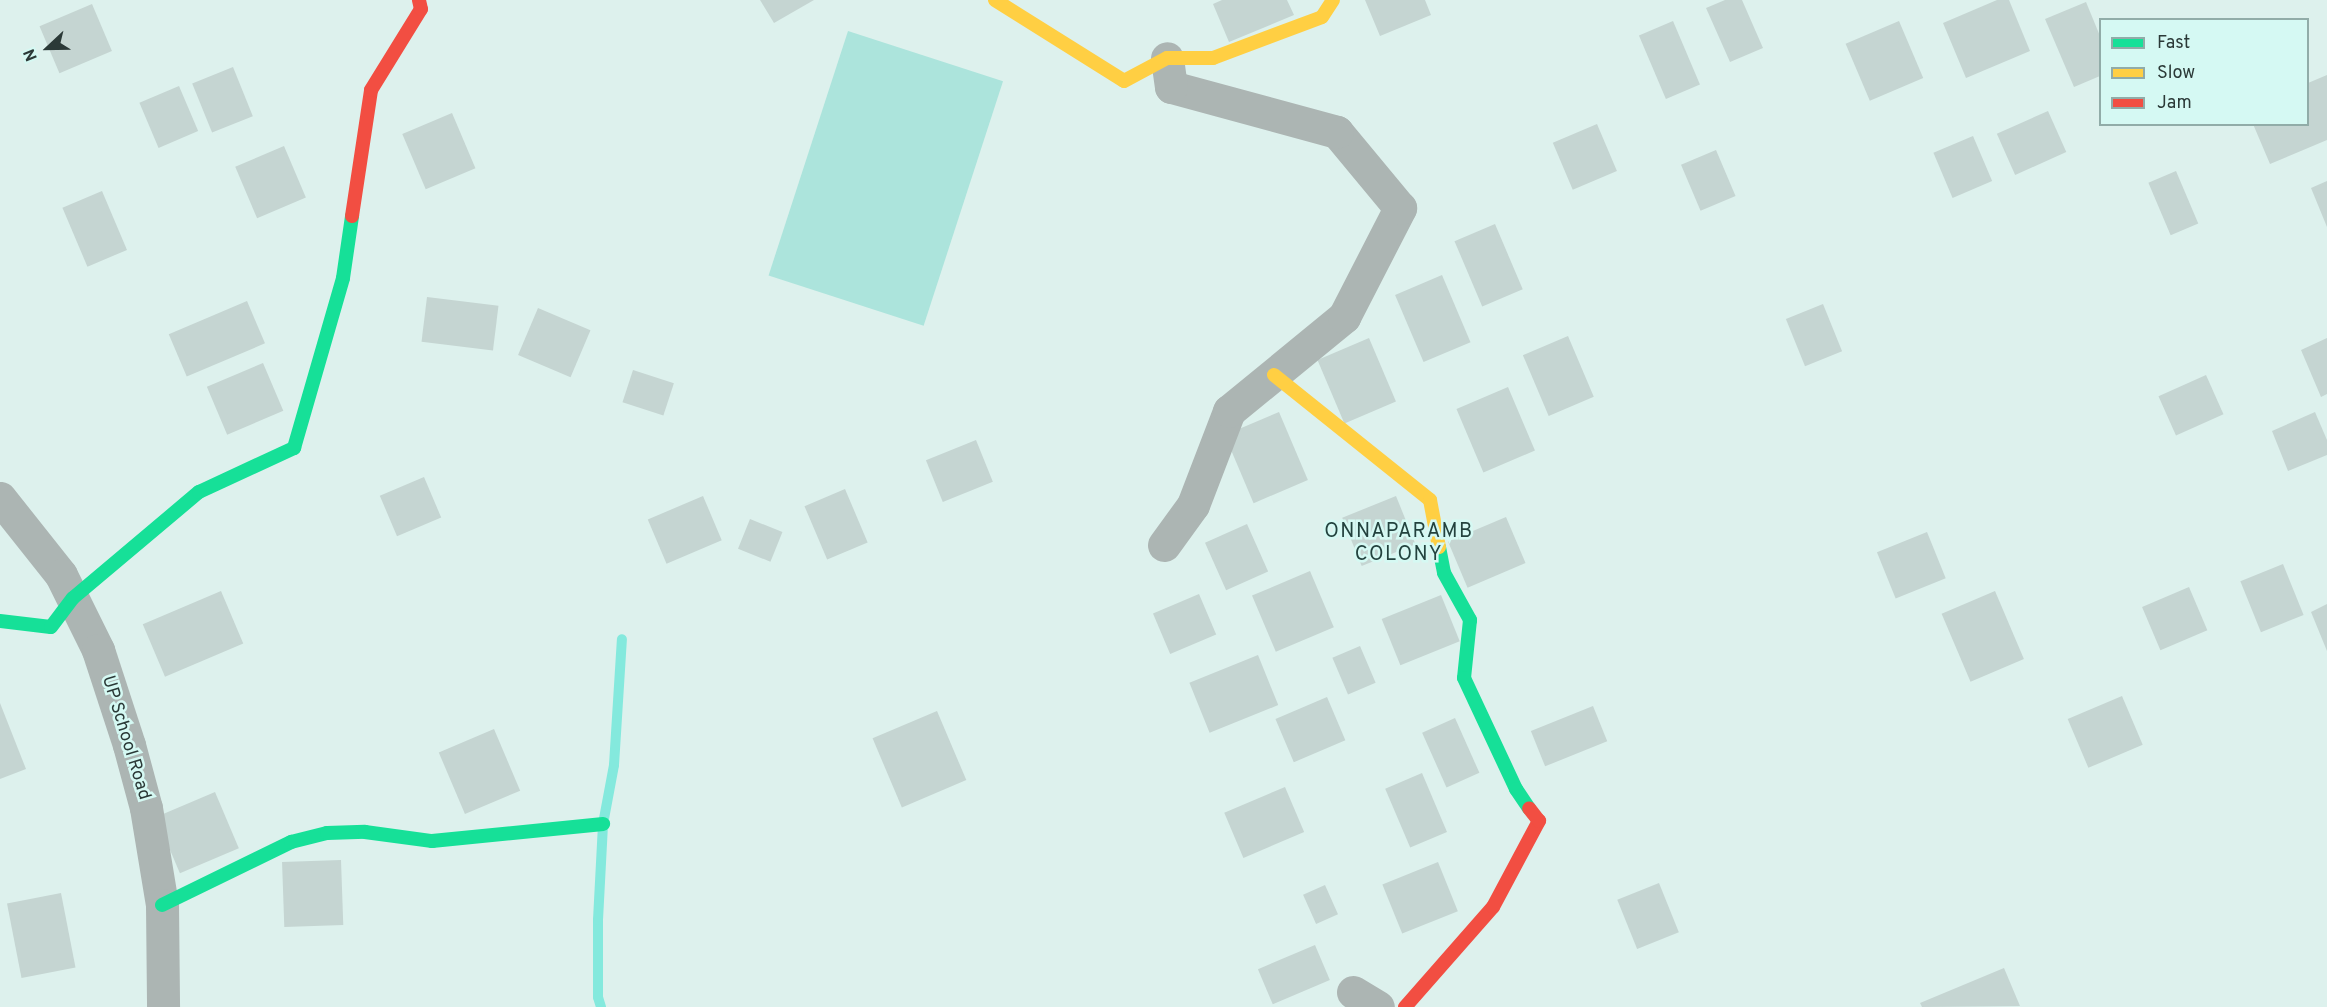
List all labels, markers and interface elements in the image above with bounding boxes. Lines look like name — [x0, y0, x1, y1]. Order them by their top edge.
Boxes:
north arrow — [18, 18, 78, 78]
legend — [2099, 18, 2309, 126]
text: Fast — [2157, 32, 2190, 55]
text: N — [20, 46, 43, 64]
text: Slow — [2157, 62, 2195, 85]
text: Jam — [2157, 92, 2192, 115]
district label: ONNAPARAMB COLONY — [1324, 521, 1474, 568]
street label: UP School Road — [96, 673, 154, 803]

